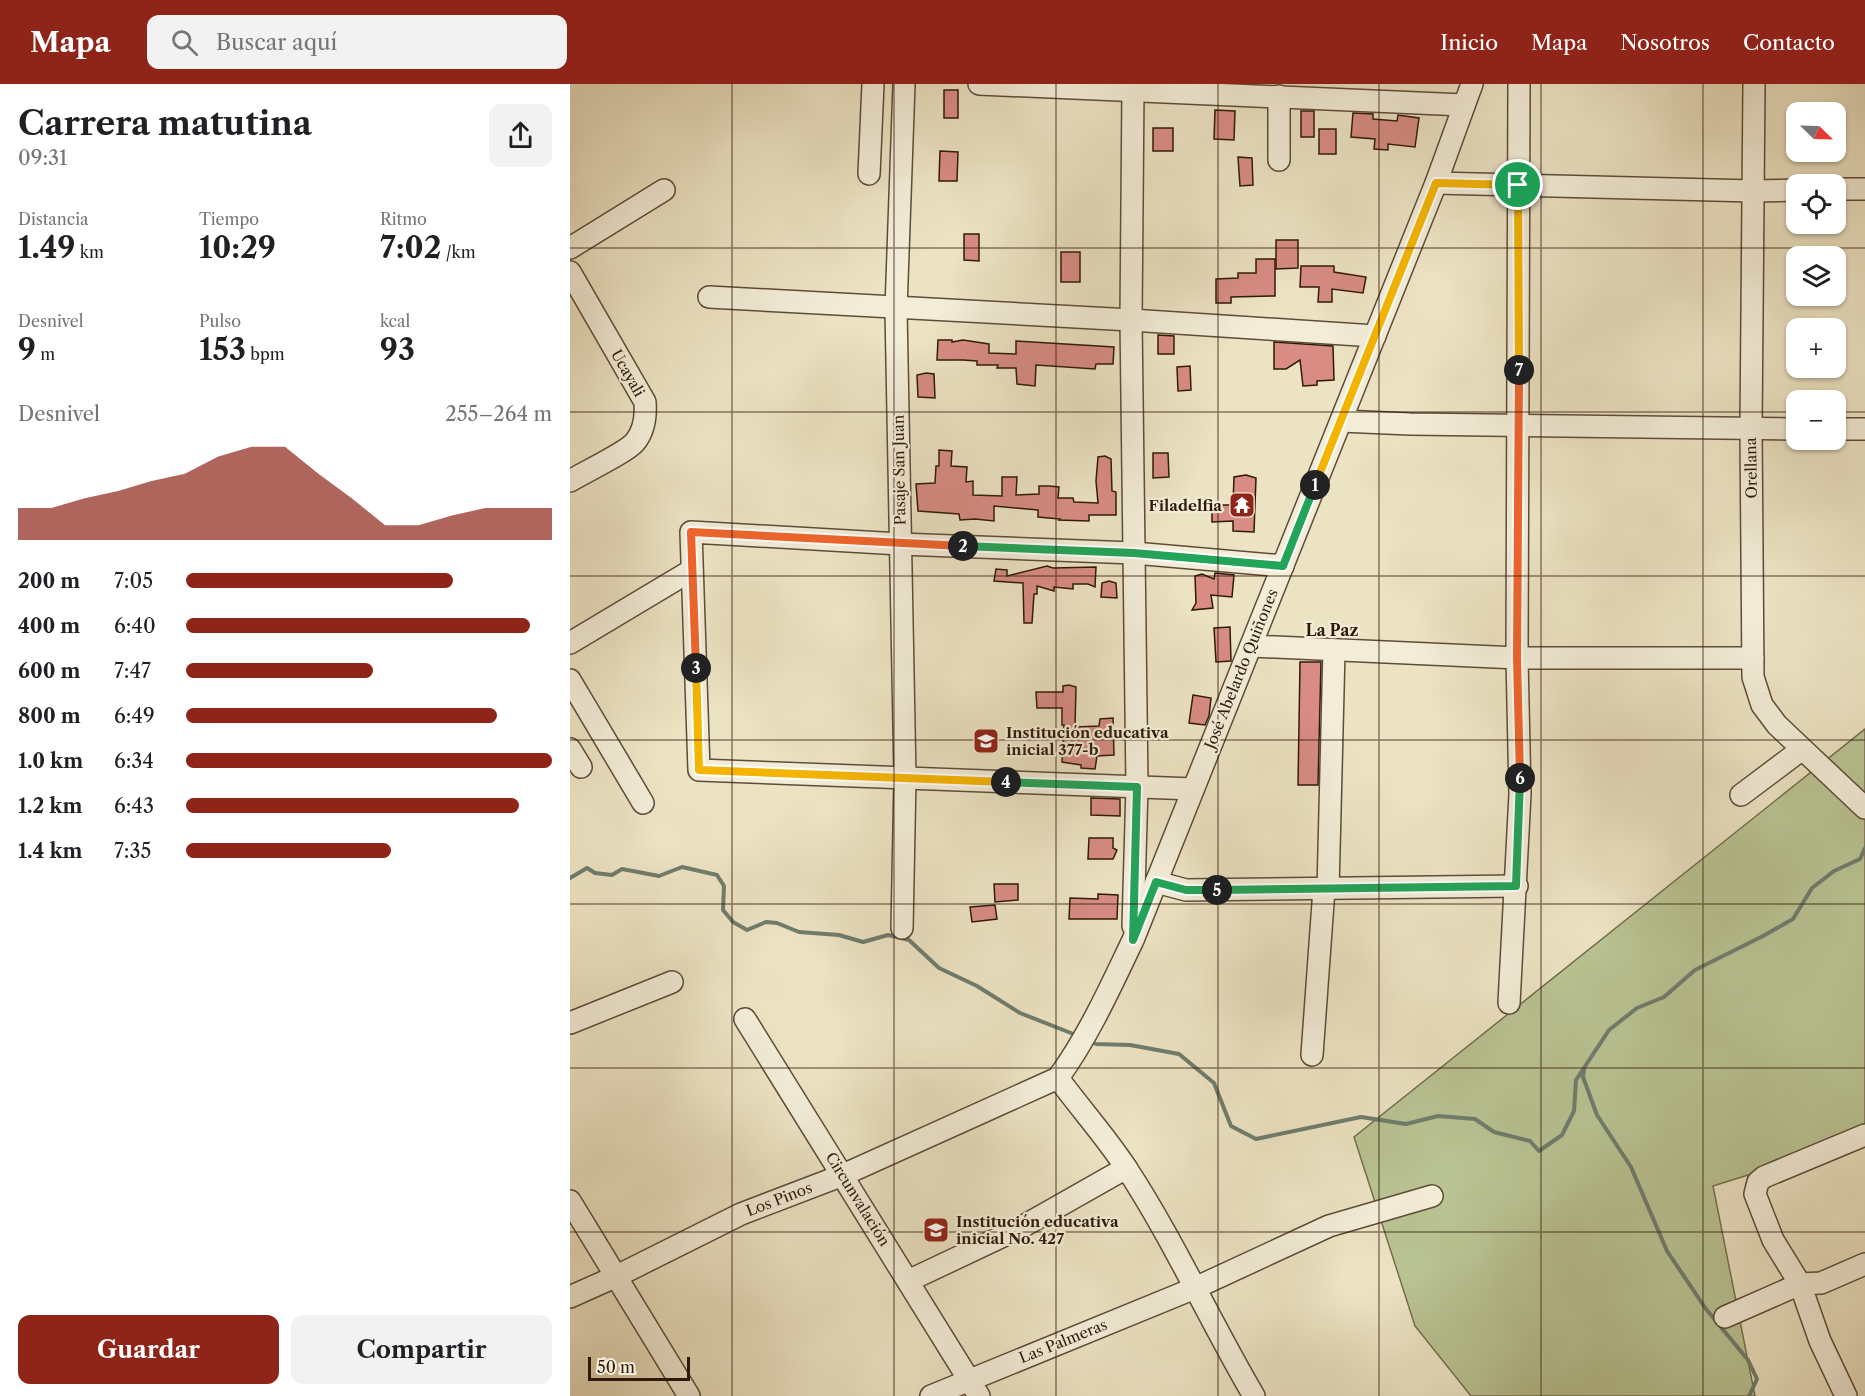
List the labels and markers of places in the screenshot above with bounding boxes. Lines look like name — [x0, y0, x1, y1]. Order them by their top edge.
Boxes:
pin — [1492, 159, 1543, 210]
pin: 7 — [1504, 355, 1534, 385]
pin: 1 — [1300, 470, 1330, 500]
temple icon: Filadelfia — [1227, 490, 1257, 520]
place label: Filadelfia — [1149, 496, 1222, 515]
pin: 2 — [948, 531, 978, 561]
pin: 3 — [681, 653, 711, 683]
place label: Institución educativa inicial 377-b — [1006, 723, 1169, 759]
school or university icon: Institución educativa inicial 377-b — [971, 726, 1001, 756]
pin: 6 — [1505, 763, 1535, 793]
pin: 4 — [991, 767, 1021, 797]
pin: 5 — [1202, 875, 1232, 905]
place label: Institución educativa inicial No. 427 — [956, 1212, 1119, 1248]
school or university icon: Institución educativa inicial No. 427 — [921, 1215, 951, 1245]

